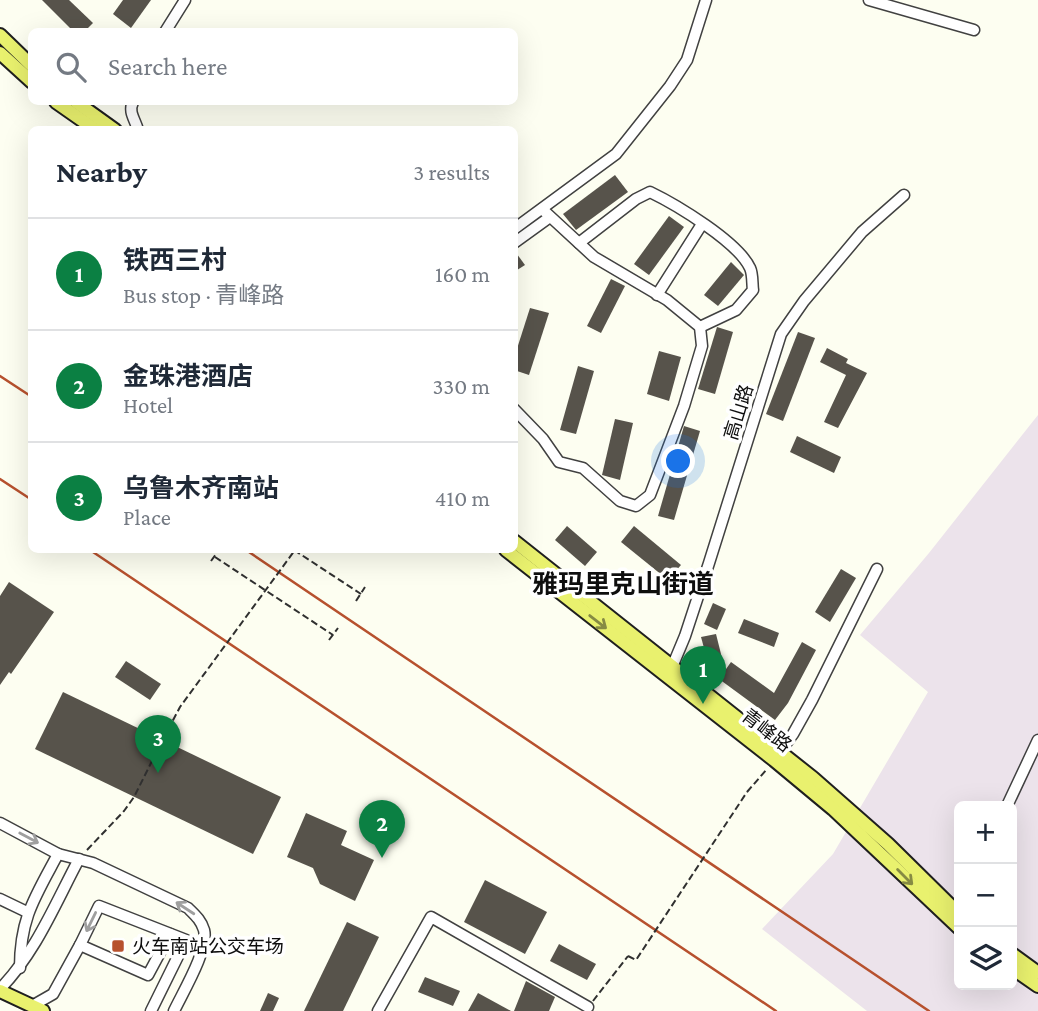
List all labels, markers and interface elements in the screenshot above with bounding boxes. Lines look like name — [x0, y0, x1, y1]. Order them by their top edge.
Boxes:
search box — [28, 28, 518, 105]
icon: search — [52, 48, 90, 86]
text: Search here — [108, 52, 227, 81]
text: Nearby — [56, 155, 147, 188]
text: 3 results — [413, 159, 490, 185]
text: 铁西三村 — [123, 246, 227, 275]
text: 1 — [75, 261, 83, 287]
text: 160 m — [435, 261, 490, 287]
text: Bus stop · 青峰路 — [123, 282, 284, 308]
text: 金珠港酒店 — [123, 362, 253, 391]
text: 2 — [73, 373, 85, 399]
text: 330 m — [432, 373, 490, 399]
street label: 高山路 — [720, 382, 757, 442]
text: Hotel — [123, 392, 173, 418]
your location — [661, 444, 695, 478]
text: 乌鲁木齐南站 — [123, 474, 279, 503]
text: 3 — [73, 485, 85, 511]
text: 410 m — [435, 485, 490, 511]
text: Place — [123, 504, 171, 530]
district label: 雅玛里克山街道 — [532, 570, 714, 599]
one-way arrow — [588, 614, 607, 629]
pin: 1 — [680, 646, 726, 704]
street label: 青峰路 — [738, 705, 796, 756]
pin: 3 — [135, 715, 181, 773]
pin: 2 — [359, 800, 405, 858]
map controls — [954, 801, 1017, 990]
button: + — [954, 801, 1017, 864]
one-way arrow — [18, 832, 39, 846]
button: − — [954, 864, 1017, 927]
one-way arrow — [896, 868, 913, 885]
one-way arrow — [176, 901, 195, 916]
one-way arrow — [83, 911, 97, 932]
button: layers — [954, 927, 1017, 990]
place label: 火车南站公交车场 — [132, 936, 284, 957]
marker: 火车南站公交车场 — [110, 938, 126, 954]

